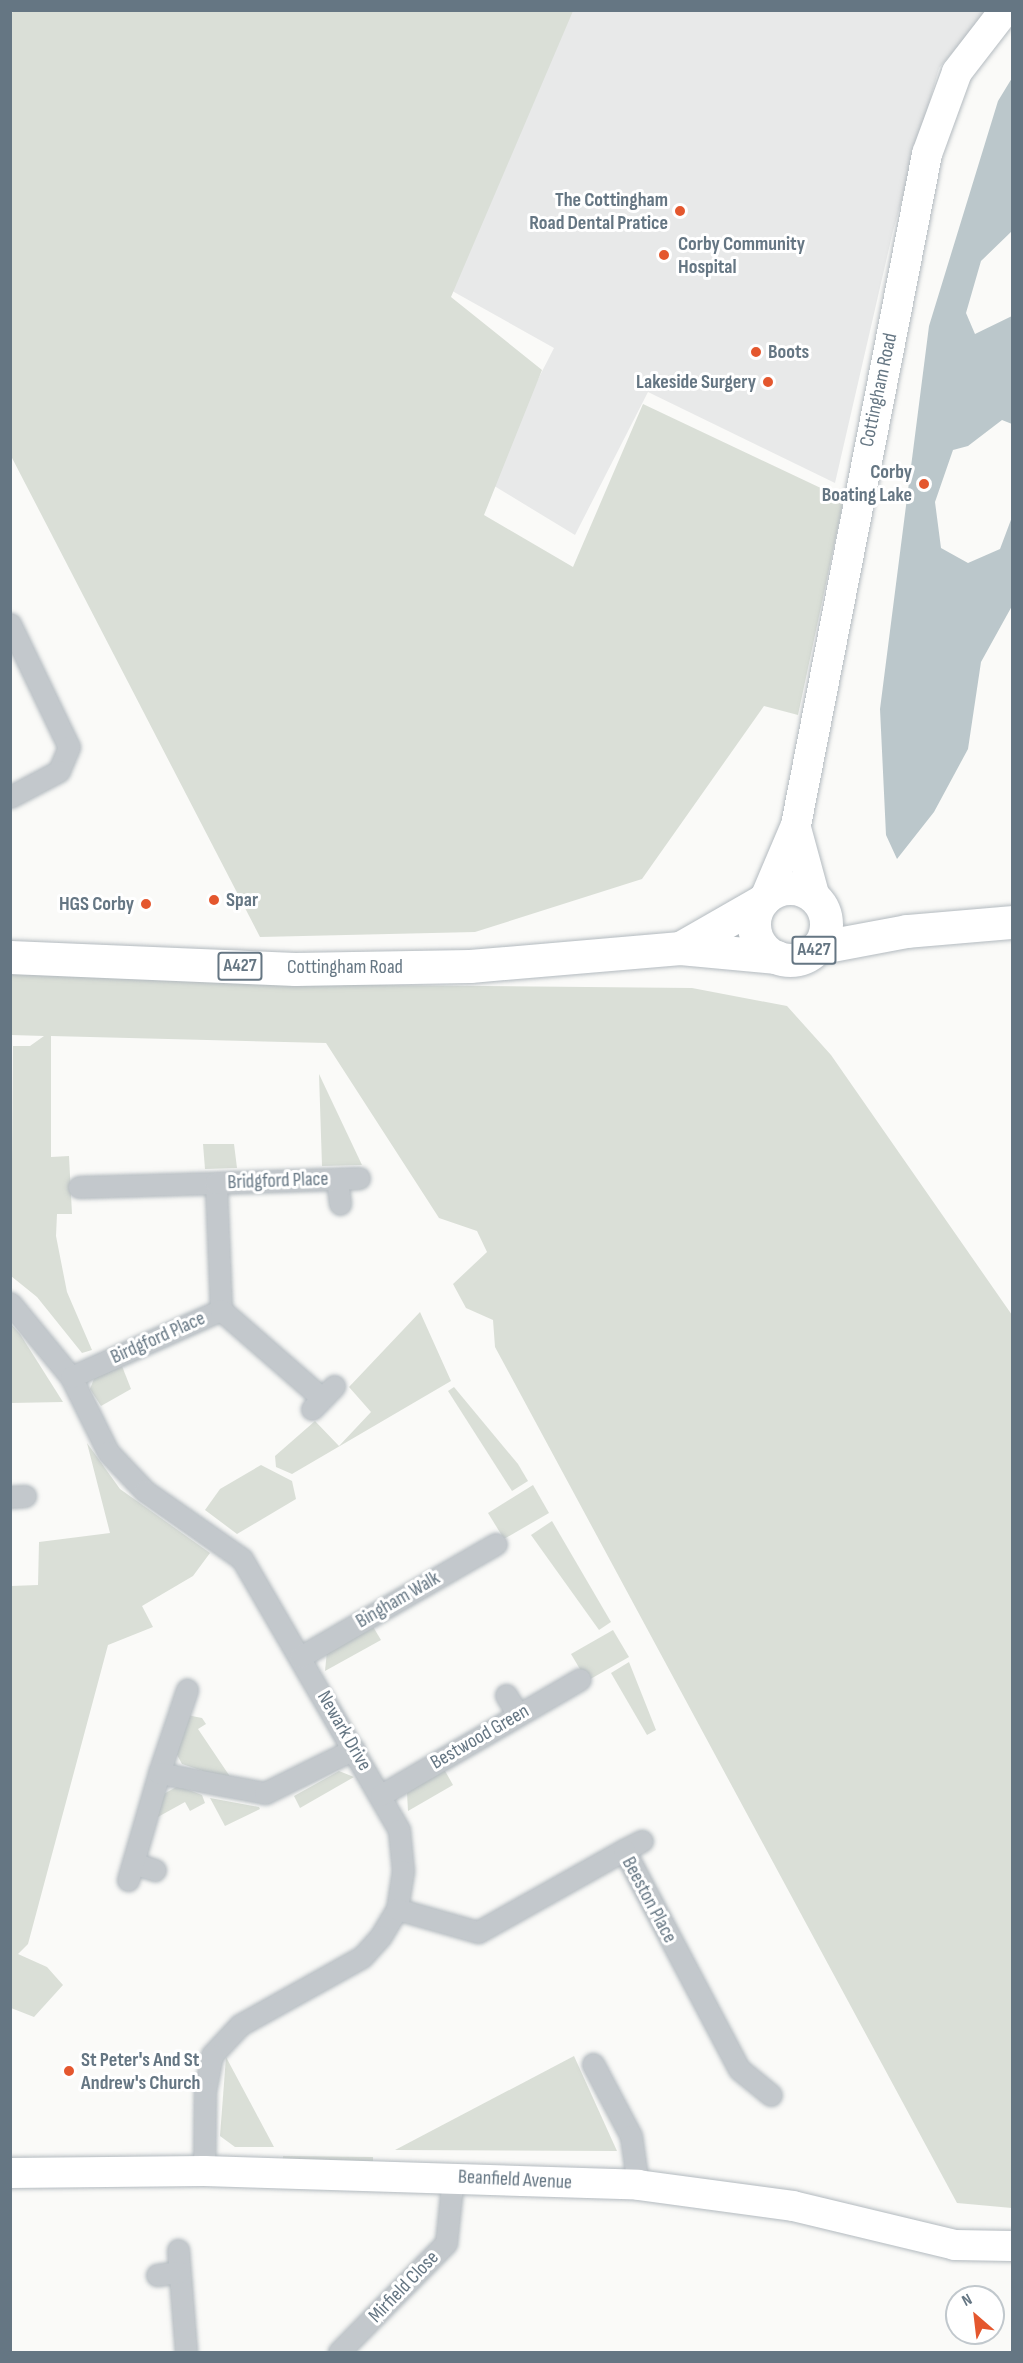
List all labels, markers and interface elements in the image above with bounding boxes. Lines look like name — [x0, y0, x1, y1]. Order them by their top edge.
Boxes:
place label: The Cottingham Road Dental Pratice — [529, 188, 668, 235]
marker: The Cottingham Road Dental Pratice — [673, 204, 687, 218]
place label: Corby Community Hospital — [678, 232, 805, 279]
marker: Corby Community Hospital — [655, 246, 673, 264]
street label: Cottingham Road — [855, 331, 903, 449]
place label: Boots — [768, 340, 809, 364]
marker: Boots — [749, 345, 763, 359]
place label: Lakeside Surgery — [636, 370, 756, 394]
marker: Lakeside Surgery — [761, 375, 775, 389]
place label: Corby Boating Lake — [822, 460, 912, 507]
marker: Corby Boating Lake — [917, 477, 931, 491]
place label: Spar — [226, 888, 258, 912]
place label: HGS Corby — [59, 892, 134, 916]
marker: Spar — [207, 893, 221, 907]
marker: HGS Corby — [139, 897, 153, 911]
road number: A427 — [790, 935, 838, 965]
road number: A427 — [216, 951, 264, 981]
street label: Cottingham Road — [287, 955, 403, 979]
street label: Bridgford Place — [227, 1167, 329, 1195]
street label: Birdgford Place — [107, 1307, 209, 1369]
street label: Bingham Walk — [352, 1566, 444, 1634]
street label: Newark Drive — [312, 1687, 376, 1775]
street label: Bestwood Green — [427, 1699, 533, 1775]
street label: Beeston Place — [616, 1853, 682, 1947]
place label: St Peter's And St Andrew's Church — [81, 2048, 200, 2095]
marker: St Peter's And St Andrew's Church — [62, 2064, 76, 2078]
street label: Beanfield Avenue — [457, 2165, 573, 2195]
street label: Mirfield Close — [364, 2246, 444, 2328]
north arrow — [945, 2285, 1005, 2345]
text: N — [959, 2290, 975, 2311]

